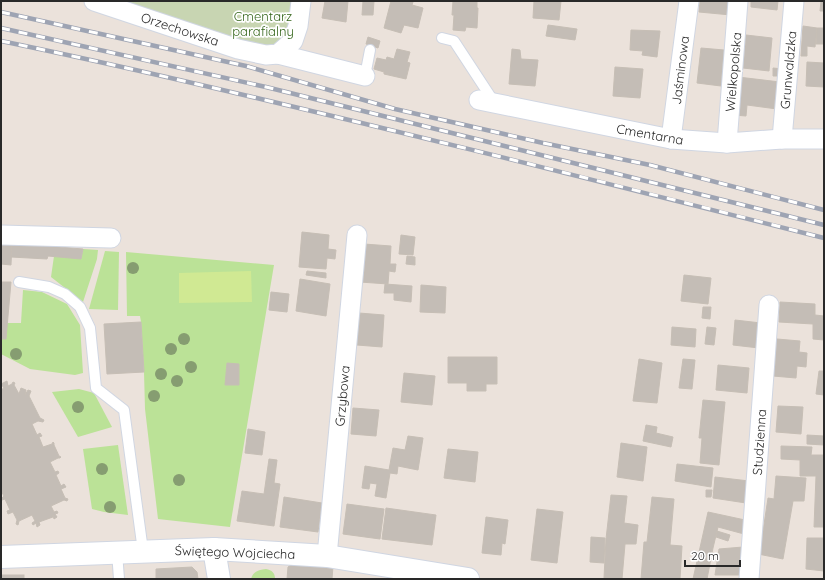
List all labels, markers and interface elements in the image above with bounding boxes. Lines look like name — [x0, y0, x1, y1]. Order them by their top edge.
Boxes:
park label: Cmentarz parafialny — [232, 8, 294, 39]
street label: Orzechowska — [139, 9, 221, 49]
street label: Grunwaldzka — [777, 30, 799, 110]
street label: Wielkopolska — [722, 32, 744, 112]
street label: Jaśminowa — [668, 35, 692, 105]
street label: Cmentarna — [615, 120, 685, 148]
street label: Grzybowa — [331, 365, 353, 427]
street label: Studzienna — [749, 408, 769, 476]
street label: Świętego Wojciecha — [174, 542, 296, 562]
scale bar — [685, 542, 740, 568]
text: 20 m — [691, 548, 719, 563]

